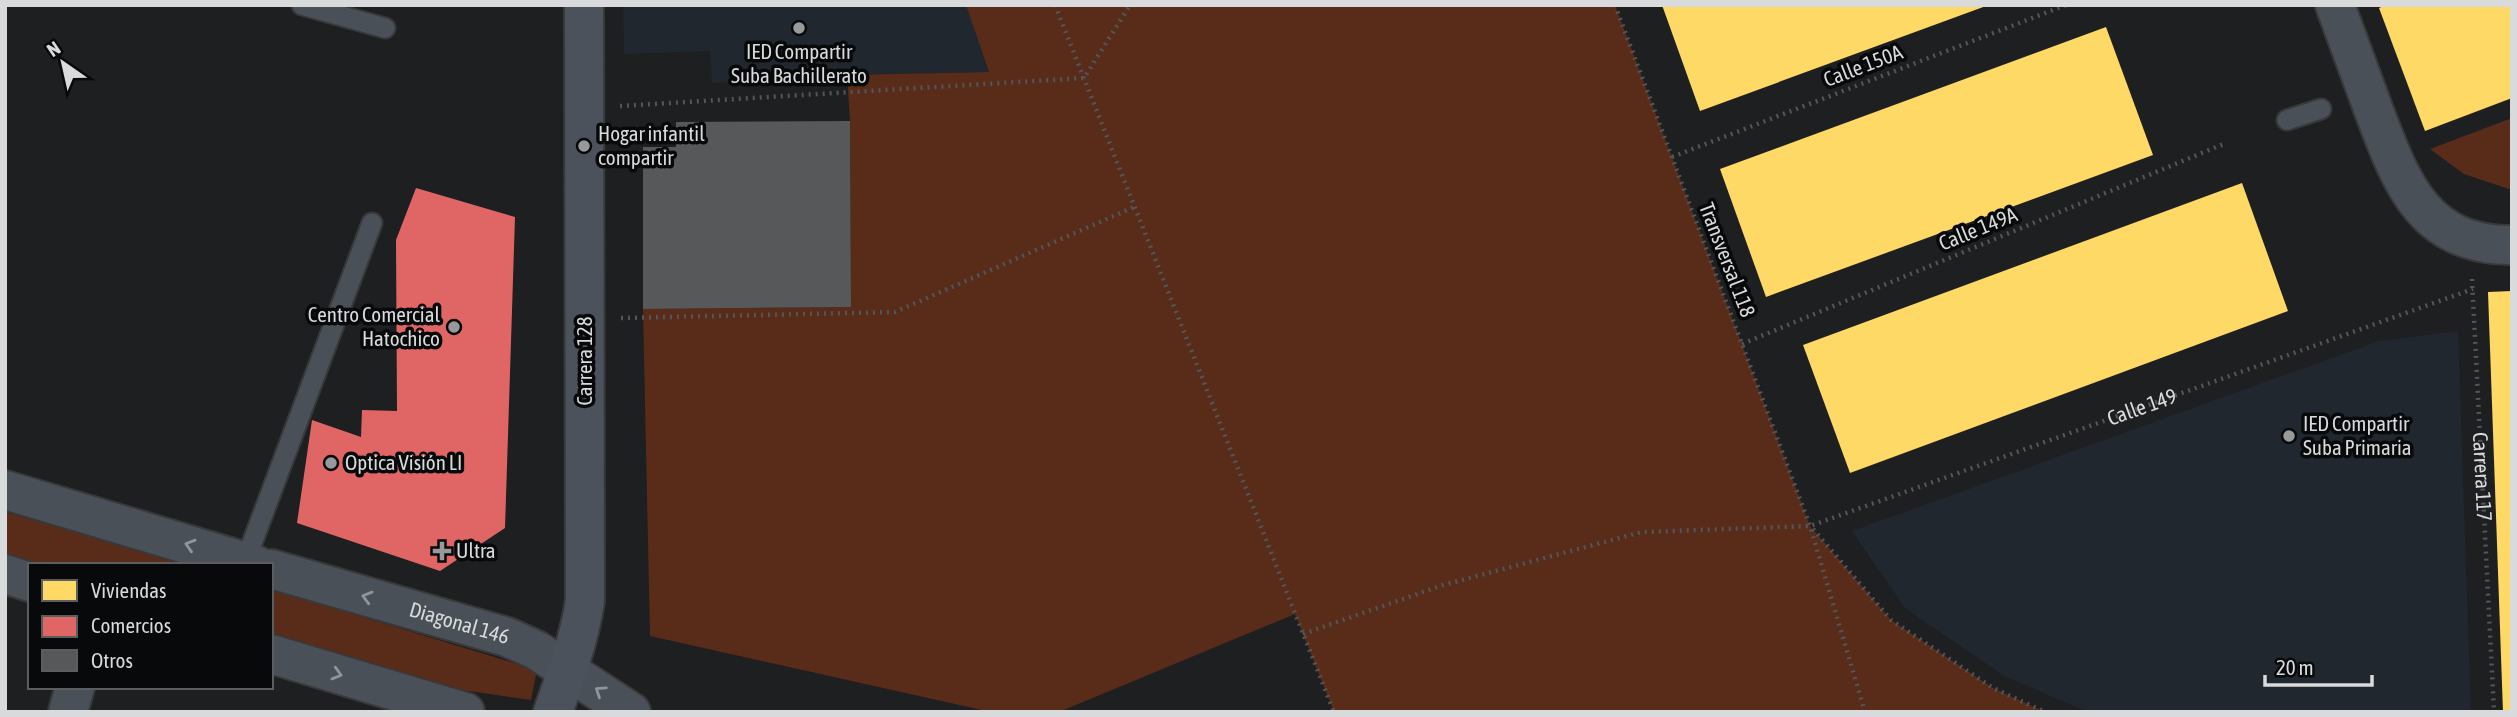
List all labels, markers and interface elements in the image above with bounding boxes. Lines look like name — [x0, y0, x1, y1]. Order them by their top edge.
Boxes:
marker: IED Compartir Suba Bachillerato — [791, 20, 807, 36]
north arrow — [28, 28, 98, 98]
text: N — [43, 37, 64, 61]
place label: IED Compartir Suba Bachillerato — [731, 39, 867, 87]
street label: Calle 150A — [1820, 39, 1906, 91]
place label: Hogar infantil compartir — [598, 121, 705, 169]
marker: Hogar infantil compartir — [576, 138, 592, 154]
street label: Transversal 118 — [1695, 199, 1761, 320]
street label: Calle 149A — [1935, 201, 2021, 255]
place label: Centro Comercial Hatochico — [308, 302, 440, 350]
street label: Carrera 128 — [572, 316, 596, 406]
marker: Centro Comercial Hatochico — [446, 319, 462, 335]
street label: Calle 149 — [2104, 383, 2180, 430]
place label: IED Compartir Suba Primaria — [2303, 411, 2412, 459]
marker: IED Compartir Suba Primaria — [2281, 428, 2297, 444]
street label: Carrera 117 — [2469, 432, 2497, 522]
place label: Optica Visión LI — [345, 450, 462, 474]
marker: Optica Visión LI — [323, 455, 339, 471]
place label: Ultra — [456, 538, 496, 562]
one-way arrow — [184, 539, 196, 554]
marker: Ultra — [434, 543, 450, 559]
legend — [28, 563, 273, 689]
text: Viviendas — [91, 578, 166, 602]
one-way arrow — [361, 590, 373, 605]
street label: Diagonal 146 — [407, 597, 513, 648]
text: Comercios — [91, 613, 171, 637]
scale bar — [2265, 644, 2372, 688]
text: Otros — [91, 648, 133, 672]
text: 20 m — [2276, 655, 2314, 679]
one-way arrow — [330, 665, 342, 680]
one-way arrow — [595, 687, 608, 699]

